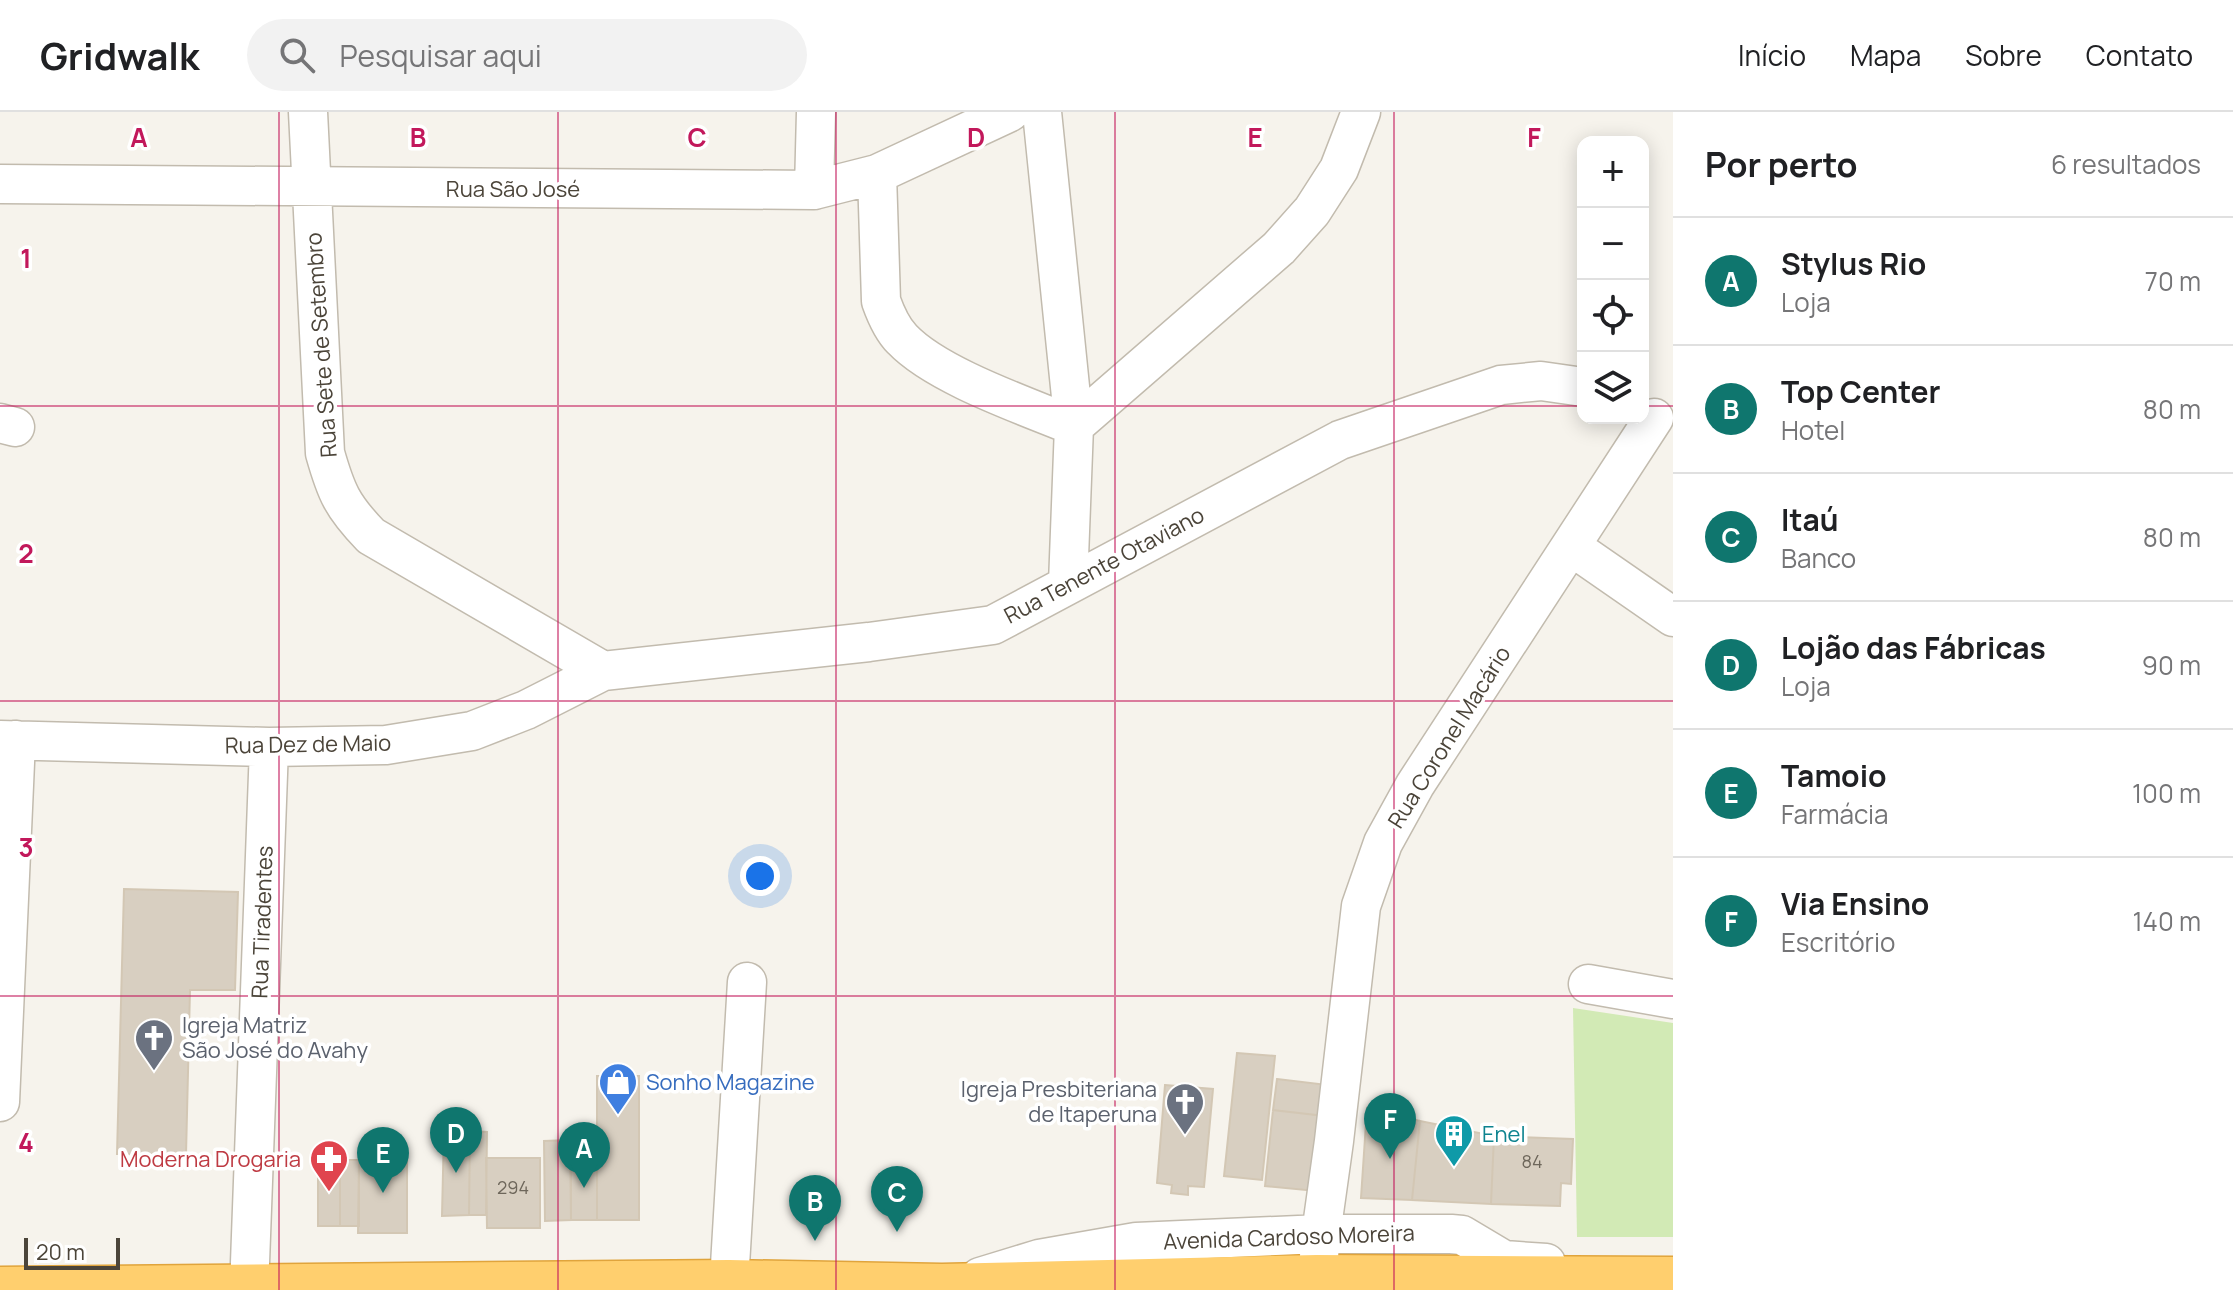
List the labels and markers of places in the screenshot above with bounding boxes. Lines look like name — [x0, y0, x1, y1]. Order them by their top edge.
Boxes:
place label: Igreja Matriz São José do Avahy — [182, 1010, 368, 1065]
church icon: Igreja Matriz São José do Avahy — [133, 1017, 175, 1072]
shop icon: Sonho Magazine — [597, 1061, 639, 1116]
place label: Sonho Magazine — [646, 1067, 815, 1097]
place label: Igreja Presbiteriana de Itaperuna — [961, 1074, 1157, 1129]
church icon: Igreja Presbiteriana de Itaperuna — [1164, 1081, 1206, 1136]
pin: F — [1364, 1093, 1416, 1159]
pin: D — [430, 1107, 482, 1173]
building icon: Enel — [1433, 1113, 1475, 1168]
place label: Enel — [1482, 1119, 1526, 1149]
pin: A — [558, 1122, 610, 1188]
pin: E — [357, 1127, 409, 1193]
pharmacy icon: Moderna Drogaria — [308, 1138, 350, 1193]
place label: Moderna Drogaria — [120, 1144, 301, 1174]
pin: C — [871, 1166, 923, 1232]
pin: B — [789, 1175, 841, 1241]

